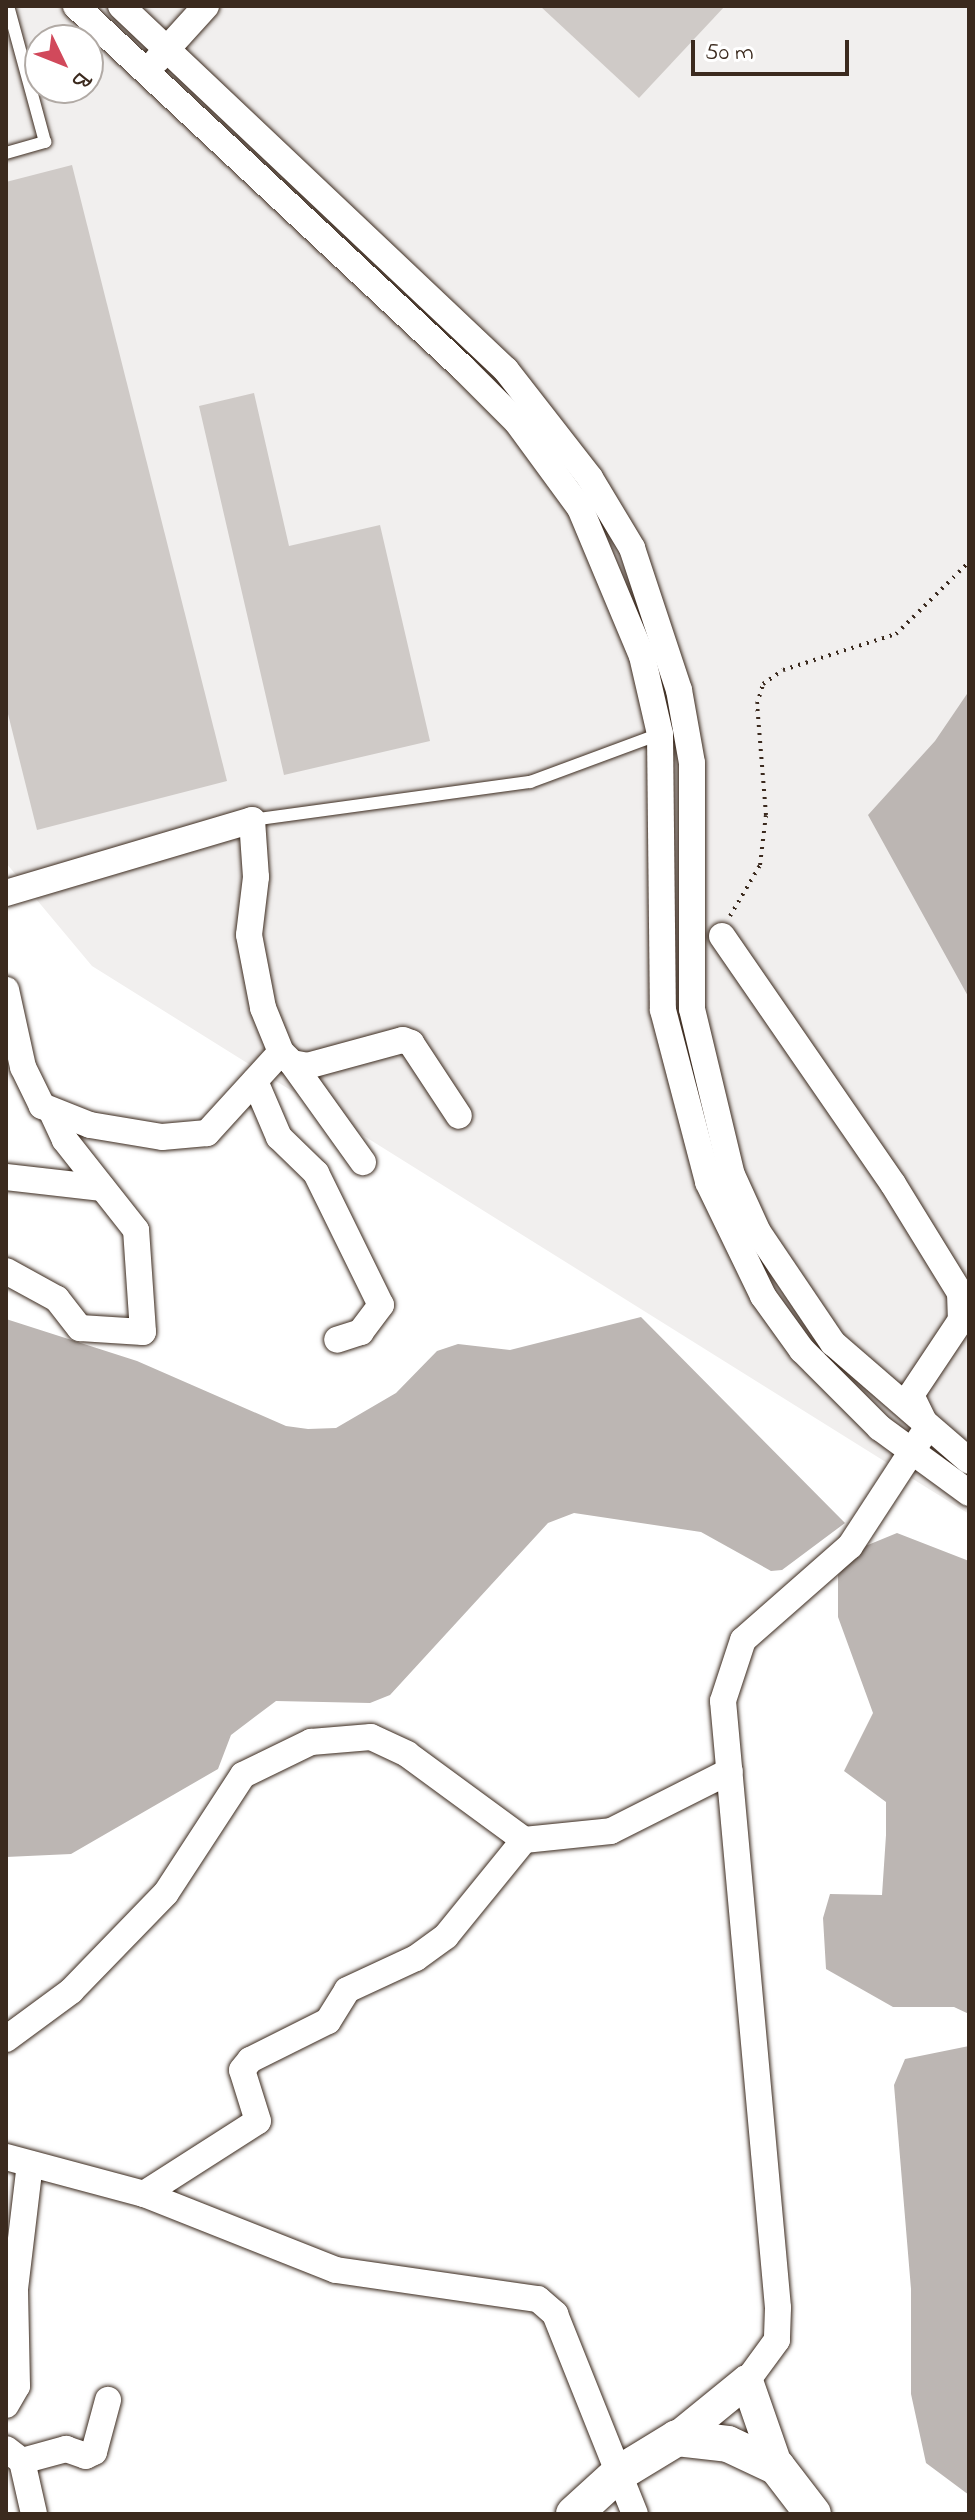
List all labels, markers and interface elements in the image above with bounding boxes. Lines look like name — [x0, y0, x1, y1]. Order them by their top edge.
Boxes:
north arrow — [24, 24, 104, 104]
scale bar — [695, 24, 853, 74]
text: 50 m — [705, 36, 754, 71]
text: B — [63, 63, 97, 95]

